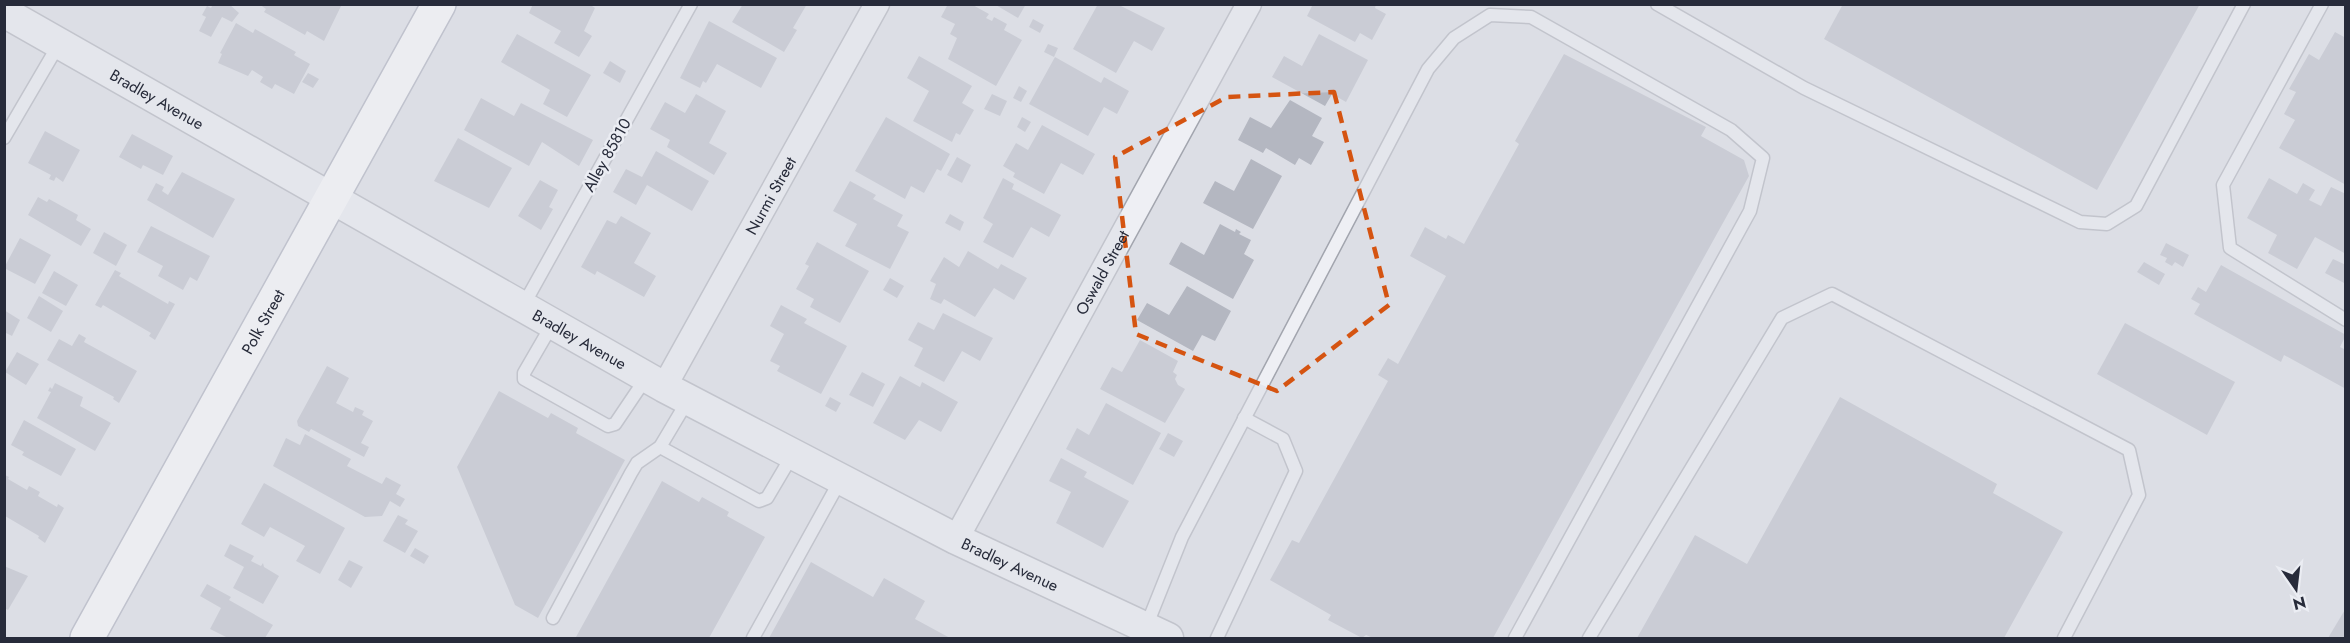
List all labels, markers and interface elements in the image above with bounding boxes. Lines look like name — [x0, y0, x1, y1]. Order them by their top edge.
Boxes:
street label: Bradley Avenue — [106, 63, 208, 135]
street label: Alley 85810 — [577, 114, 637, 196]
street label: Nurmi Street — [739, 152, 801, 239]
street label: Oswald Street — [1069, 226, 1135, 319]
street label: Polk Street — [235, 285, 290, 358]
street label: Bradley Avenue — [528, 303, 631, 375]
street label: Bradley Avenue — [958, 532, 1062, 597]
north arrow — [2266, 559, 2326, 619]
text: N — [2291, 590, 2308, 616]

